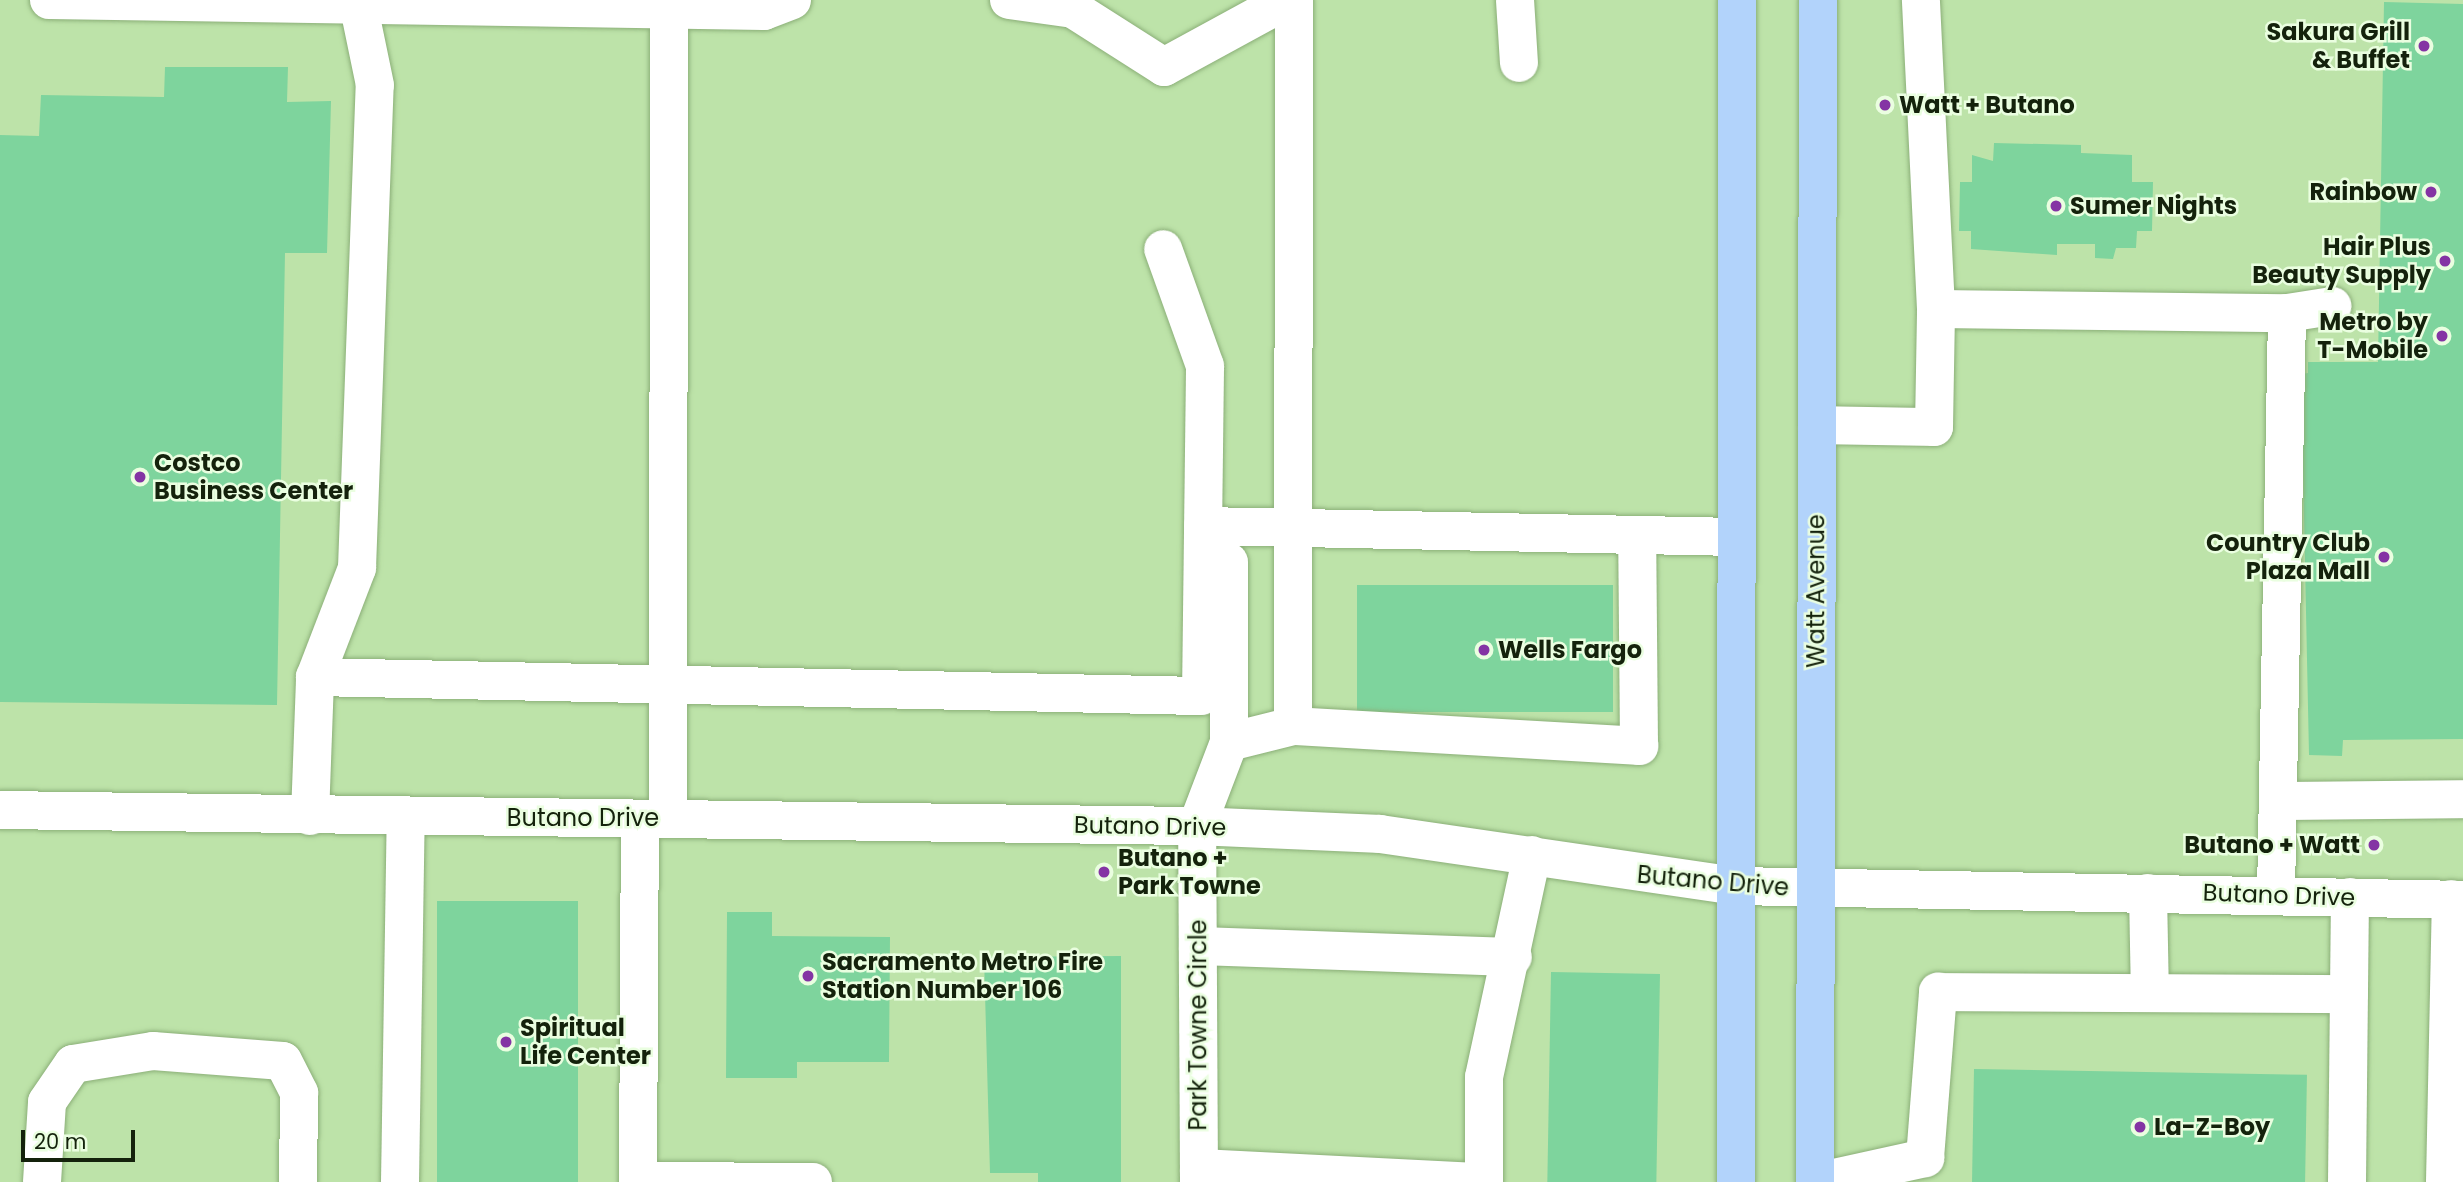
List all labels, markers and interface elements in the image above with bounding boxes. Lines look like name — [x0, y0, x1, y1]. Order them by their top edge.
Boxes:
place label: Sakura Grill & Buffet — [2266, 18, 2410, 74]
marker: Sakura Grill & Buffet — [2416, 38, 2432, 54]
place label: Watt + Butano — [1899, 91, 2075, 119]
marker: Watt + Butano — [1877, 97, 1893, 113]
place label: Rainbow — [2309, 178, 2417, 206]
marker: Rainbow — [2423, 184, 2439, 200]
place label: Sumer Nights — [2070, 192, 2237, 220]
marker: Sumer Nights — [2048, 198, 2064, 214]
place label: Hair Plus Beauty Supply — [2252, 233, 2431, 289]
marker: Hair Plus Beauty Supply — [2437, 253, 2453, 269]
place label: Metro by T-Mobile — [2317, 308, 2428, 364]
marker: Metro by T-Mobile — [2434, 328, 2450, 344]
place label: Costco Business Center — [154, 449, 353, 505]
marker: Costco Business Center — [132, 469, 148, 485]
street label: Watt Avenue — [1802, 514, 1830, 668]
place label: Country Club Plaza Mall — [2206, 529, 2370, 585]
marker: Country Club Plaza Mall — [2376, 549, 2392, 565]
place label: Wells Fargo — [1498, 636, 1642, 664]
marker: Wells Fargo — [1476, 642, 1492, 658]
street label: Butano Drive — [507, 804, 659, 832]
street label: Butano Drive — [1074, 810, 1226, 842]
place label: Butano + Watt — [2184, 831, 2360, 859]
marker: Butano + Watt — [2366, 837, 2382, 853]
place label: Butano + Park Towne — [1118, 844, 1261, 900]
street label: Butano Drive — [1636, 860, 1790, 902]
marker: Butano + Park Towne — [1096, 864, 1112, 880]
street label: Butano Drive — [2202, 878, 2356, 912]
street label: Park Towne Circle — [1184, 919, 1212, 1131]
place label: Sacramento Metro Fire Station Number 106 — [822, 948, 1103, 1004]
marker: Sacramento Metro Fire Station Number 106 — [800, 968, 816, 984]
place label: Spiritual Life Center — [520, 1014, 651, 1070]
marker: Spiritual Life Center — [498, 1034, 514, 1050]
place label: La-Z-Boy — [2154, 1113, 2270, 1141]
scale bar — [24, 1116, 138, 1160]
marker: La-Z-Boy — [2132, 1119, 2148, 1135]
text: 20 m — [34, 1127, 87, 1156]

